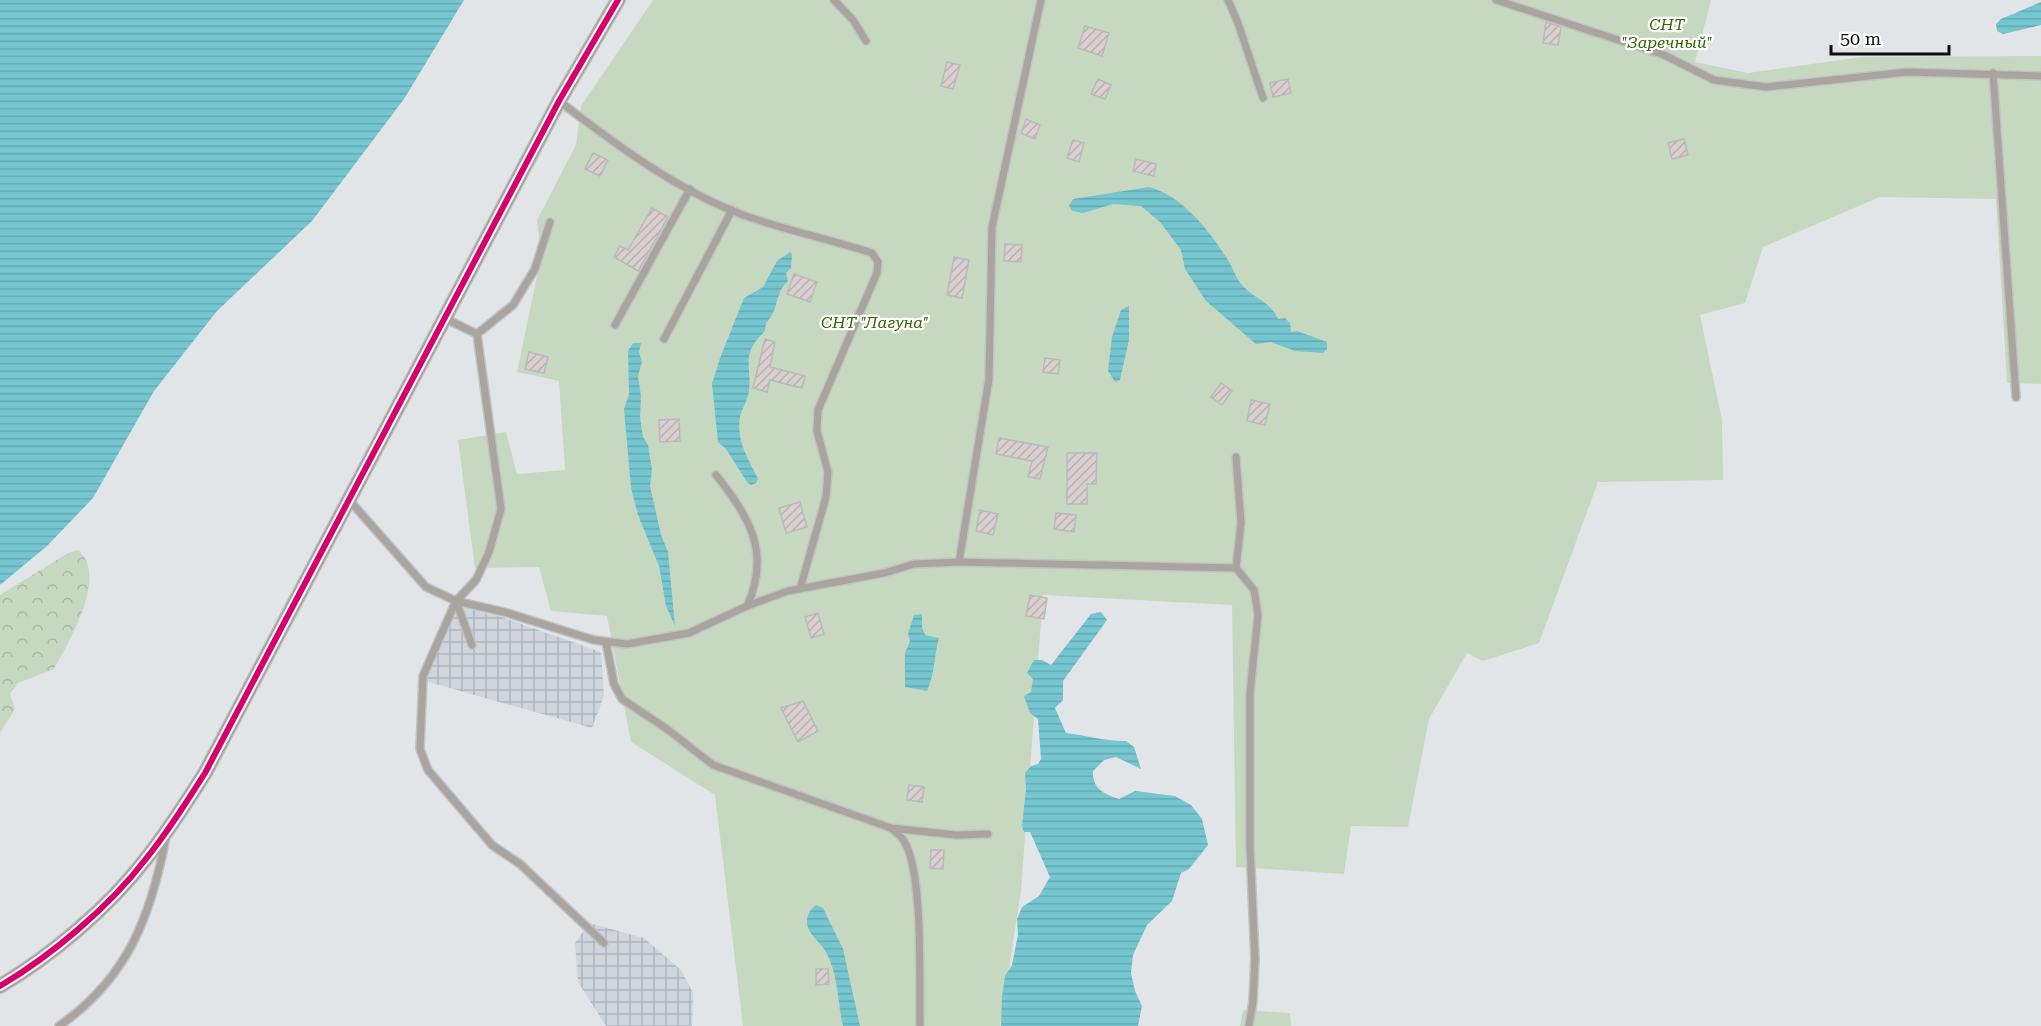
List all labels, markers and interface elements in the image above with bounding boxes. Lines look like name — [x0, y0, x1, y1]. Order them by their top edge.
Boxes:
park label: СНТ "Заречный" — [1622, 15, 1712, 52]
scale bar — [1831, 18, 1950, 56]
text: 50 m — [1840, 28, 1881, 49]
park label: СНТ "Лагуна" — [821, 313, 929, 332]

